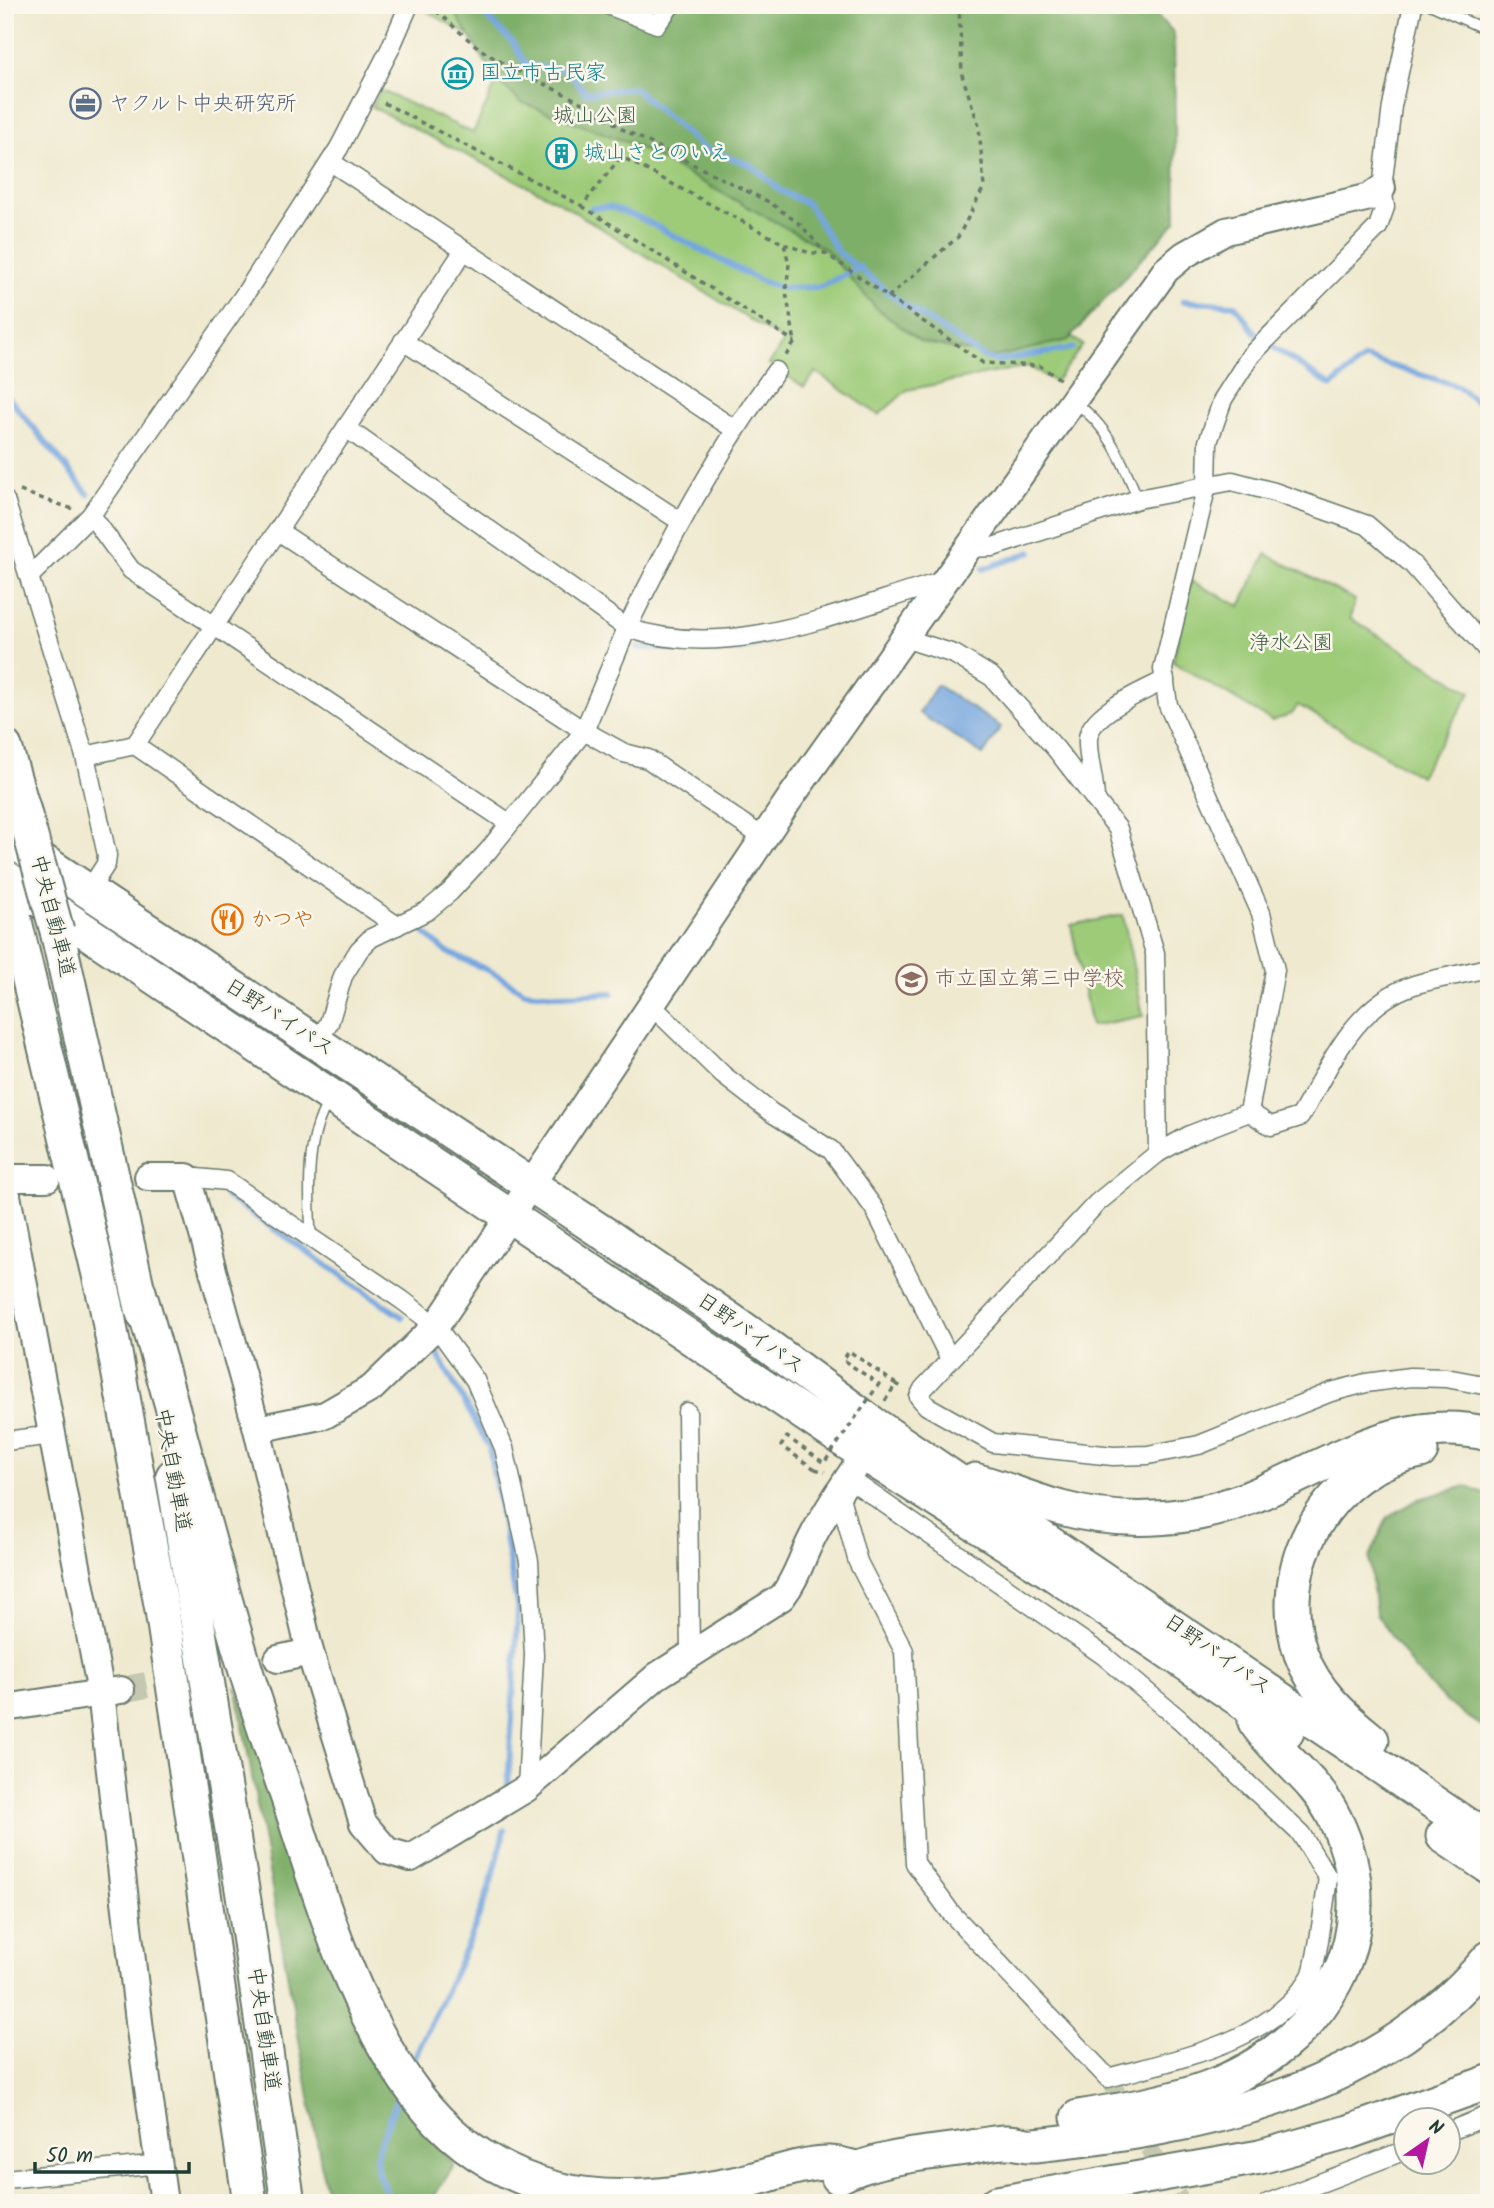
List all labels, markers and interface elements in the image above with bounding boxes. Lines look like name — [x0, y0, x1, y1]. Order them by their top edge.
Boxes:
museum icon: 国立市古民家 — [440, 56, 474, 90]
place label: 国立市古民家 — [480, 57, 606, 90]
office icon: ヤクルト中央研究所 — [69, 87, 103, 121]
place label: ヤクルト中央研究所 — [109, 88, 297, 121]
park label: 城山公園 — [553, 100, 637, 133]
building icon: 城山さとのいえ — [544, 136, 578, 170]
place label: 城山さとのいえ — [584, 137, 730, 170]
park label: 浄水公園 — [1249, 627, 1333, 660]
street label: 中央自動車道 — [21, 851, 83, 981]
restaurant icon: かつや — [211, 903, 245, 937]
place label: かつや — [251, 904, 314, 937]
school or university icon: 市立国立第三中学校 — [895, 962, 929, 996]
place label: 市立国立第三中学校 — [935, 963, 1124, 996]
street label: 日野バイパス — [217, 970, 341, 1066]
street label: 日野バイパス — [689, 1284, 811, 1384]
street label: 中央自動車道 — [145, 1405, 199, 1535]
street label: 日野バイパス — [1156, 1605, 1278, 1705]
street label: 中央自動車道 — [238, 1964, 288, 2094]
north arrow — [1392, 2106, 1462, 2176]
text: N — [1422, 2113, 1449, 2144]
scale bar — [35, 2131, 189, 2175]
text: 50 m — [46, 2140, 93, 2173]

